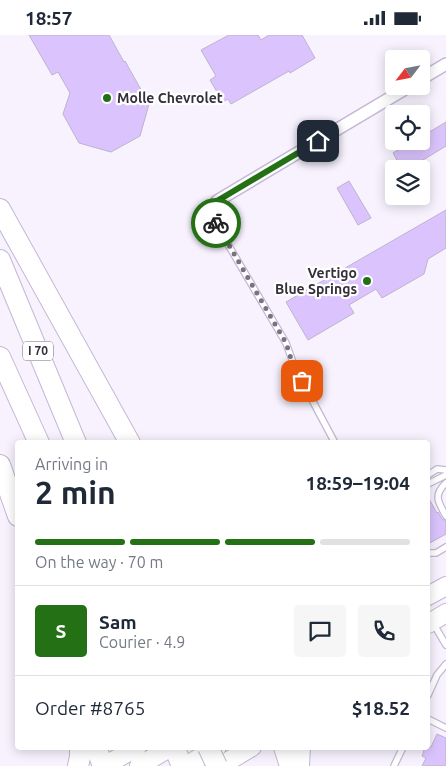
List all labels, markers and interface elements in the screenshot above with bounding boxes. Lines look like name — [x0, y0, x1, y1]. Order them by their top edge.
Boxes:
text: 18:57 — [25, 7, 73, 29]
north arrow — [385, 50, 430, 95]
map controls — [385, 50, 430, 205]
place label: Molle Chevrolet — [117, 90, 223, 106]
marker: Molle Chevrolet — [101, 92, 113, 104]
button: locate — [385, 105, 430, 150]
pin — [297, 120, 339, 162]
icon: home — [304, 127, 332, 155]
button: layers — [385, 160, 430, 205]
courier — [191, 198, 241, 248]
icon: bike — [202, 209, 230, 237]
place label: Vertigo Blue Springs — [275, 265, 357, 297]
marker: Vertigo Blue Springs — [361, 275, 373, 287]
road number: I 70 — [23, 341, 53, 361]
pin — [281, 360, 323, 402]
icon: bag — [288, 367, 316, 395]
text: Arriving in — [35, 455, 108, 473]
text: 18:59–19:04 — [305, 472, 410, 494]
text: 2 min — [35, 474, 116, 510]
text: On the way · 70 m — [35, 553, 163, 571]
button: chat — [294, 605, 346, 657]
button: phone — [358, 605, 410, 657]
text: Sam — [99, 611, 137, 633]
text: S — [56, 620, 66, 642]
text: Courier · 4.9 — [99, 633, 185, 651]
text: Order #8765 — [35, 697, 145, 719]
text: $18.52 — [352, 697, 410, 719]

